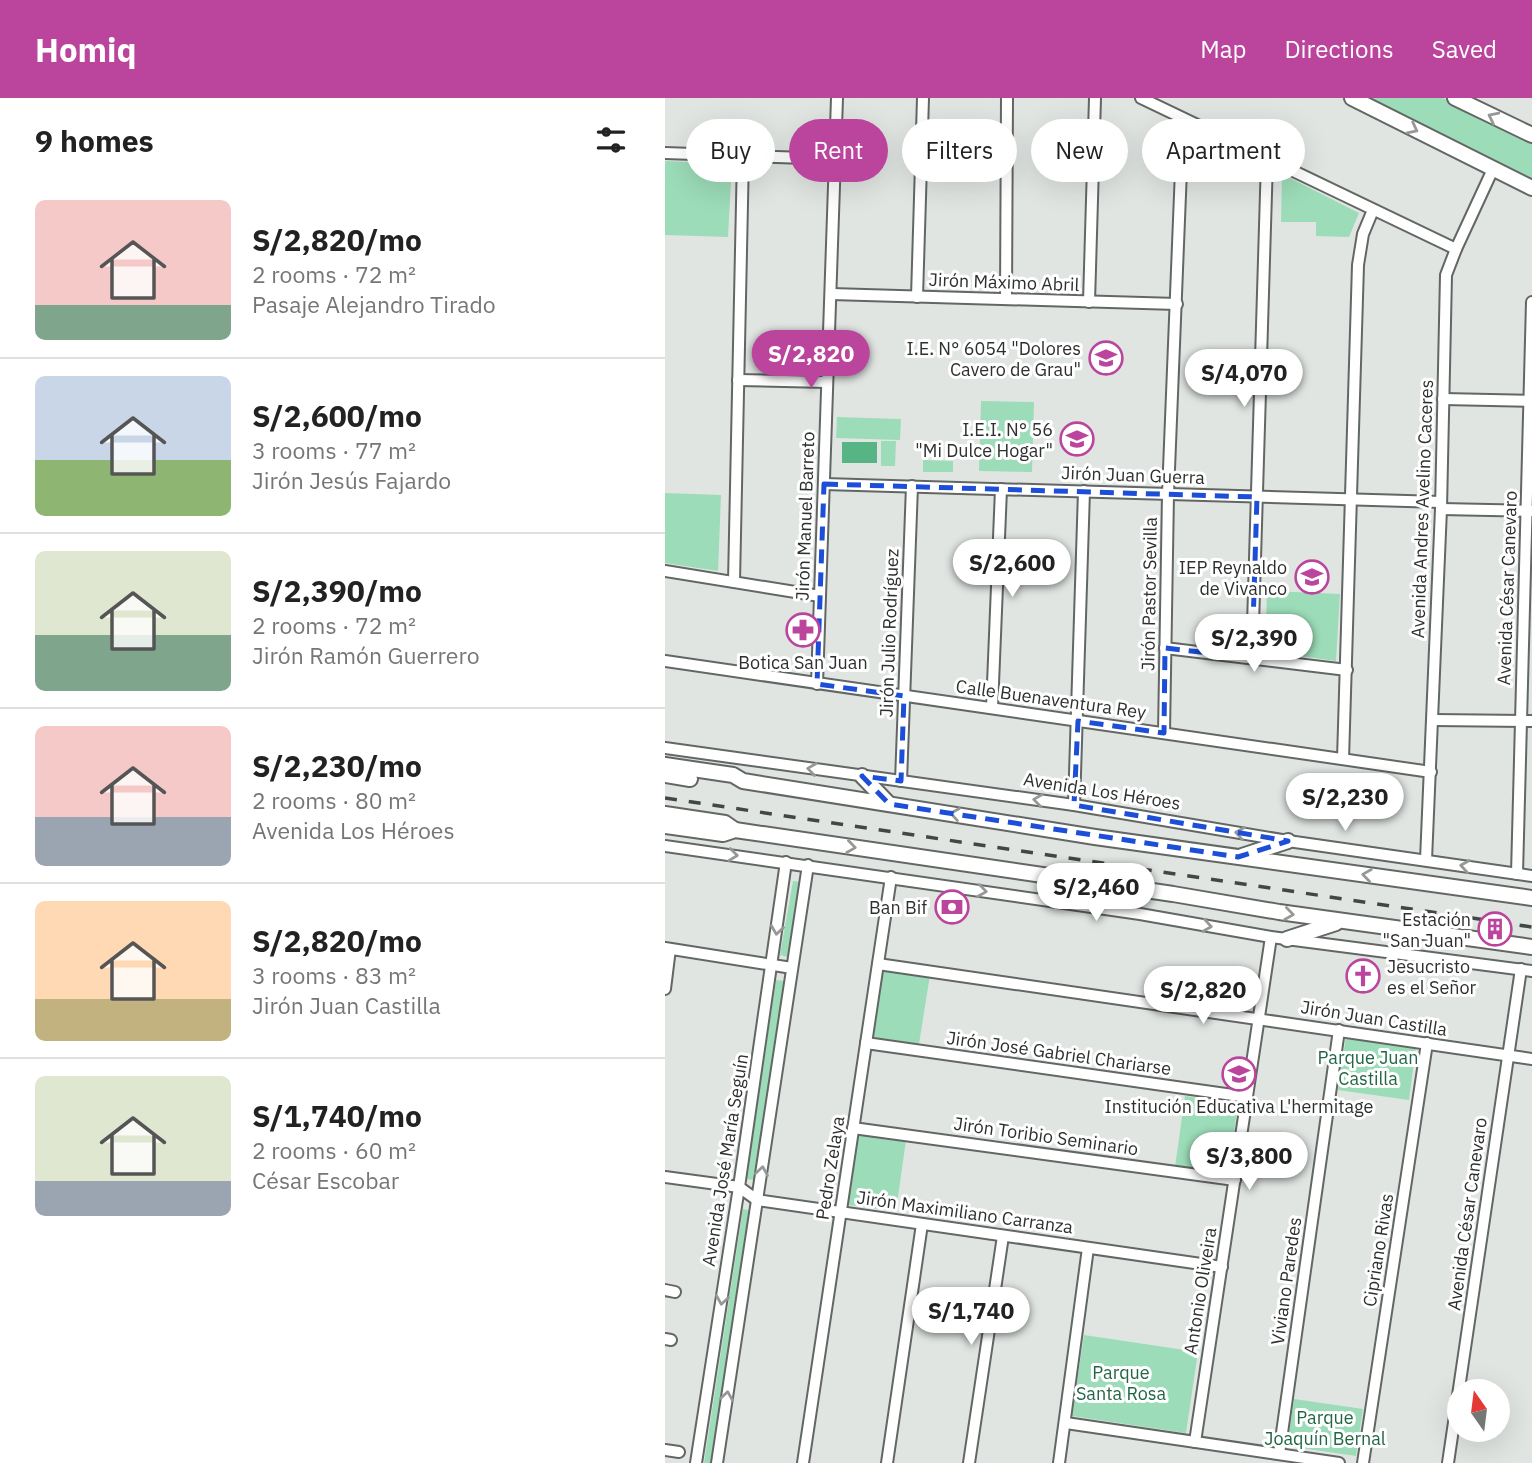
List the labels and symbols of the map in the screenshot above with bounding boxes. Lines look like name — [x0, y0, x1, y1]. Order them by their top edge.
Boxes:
one-way arrow — [1488, 111, 1500, 125]
one-way arrow — [1406, 120, 1418, 134]
street label: Jirón Máximo Abril — [928, 268, 1080, 296]
pin: S/2,820 — [746, 330, 876, 390]
place label: I.E. N° 6054 "Dolores Cavero de Grau" — [907, 337, 1081, 381]
school or university icon: I.E. N° 6054 "Dolores Cavero de Grau" — [1087, 339, 1125, 377]
pin: S/4,070 — [1179, 350, 1309, 409]
street label: Avenida Andres Avelino Caceres — [1406, 379, 1438, 639]
place label: I.E.I. N° 56 "Mi Dulce Hogar" — [915, 418, 1053, 462]
school or university icon: I.E.I. N° 56 "Mi Dulce Hogar" — [1058, 420, 1096, 458]
street label: Jirón Manuel Barreto — [791, 431, 819, 601]
street label: Jirón Juan Guerra — [1061, 461, 1206, 489]
street label: Avenida César Canevaro — [1492, 490, 1522, 686]
street label: Jirón Pastor Sevilla — [1136, 517, 1162, 671]
pin: S/2,600 — [947, 540, 1077, 599]
street label: Jirón Julio Rodríguez — [875, 548, 903, 718]
place label: IEP Reynaldo de Vivanco — [1179, 556, 1287, 600]
school or university icon: IEP Reynaldo de Vivanco — [1293, 558, 1331, 596]
pharmacy icon: Botica San Juan — [784, 611, 822, 649]
pin: S/2,390 — [1189, 614, 1319, 674]
place label: Botica San Juan — [738, 651, 868, 674]
street label: Calle Buenaventura Rey — [954, 674, 1148, 724]
one-way arrow — [806, 761, 818, 776]
street label: Avenida Los Héroes — [1022, 767, 1182, 815]
pin: S/2,230 — [1280, 774, 1410, 833]
one-way arrow — [1032, 792, 1043, 807]
one-way arrow — [949, 807, 961, 822]
one-way arrow — [1234, 826, 1245, 841]
one-way arrow — [845, 839, 857, 854]
one-way arrow — [727, 848, 739, 863]
one-way arrow — [1459, 859, 1470, 874]
pin: S/2,460 — [1031, 864, 1161, 923]
one-way arrow — [1361, 868, 1373, 883]
one-way arrow — [976, 883, 988, 898]
bank icon: Ban Bif — [933, 888, 971, 926]
place label: Ban Bif — [869, 896, 927, 919]
one-way arrow — [1283, 906, 1295, 921]
place label: Estación "San Juan" — [1382, 908, 1471, 952]
building icon: Estación "San Juan" — [1476, 910, 1514, 948]
one-way arrow — [1201, 918, 1213, 933]
one-way arrow — [769, 924, 784, 936]
place label: Jesucristo es el Señor — [1387, 955, 1477, 999]
church icon: Jesucristo es el Señor — [1344, 957, 1382, 995]
pin: S/2,820 — [1138, 967, 1268, 1026]
street label: Jirón Juan Castilla — [1299, 995, 1449, 1041]
street label: Jirón José Gabriel Chariarse — [945, 1026, 1173, 1080]
park label: Parque Juan Castilla — [1318, 1046, 1418, 1090]
street label: Avenida José María Seguín — [697, 1052, 753, 1268]
school or university icon: Institución Educativa L'hermitage — [1220, 1055, 1258, 1093]
place label: Institución Educativa L'hermitage — [1105, 1095, 1374, 1118]
street label: Jirón Toribio Seminario — [952, 1112, 1140, 1160]
street label: Pedro Zelaya — [810, 1114, 850, 1222]
street label: Avenida César Canevaro — [1442, 1116, 1492, 1312]
pin: S/3,800 — [1184, 1132, 1314, 1192]
one-way arrow — [754, 1165, 769, 1177]
street label: Jirón Maximiliano Carranza — [855, 1185, 1075, 1239]
street label: Cipriano Rivas — [1358, 1192, 1398, 1308]
street label: Viviano Paredes — [1266, 1216, 1306, 1346]
street label: Antonio Oliveira — [1179, 1225, 1221, 1356]
pin: S/1,740 — [906, 1288, 1036, 1347]
one-way arrow — [715, 1294, 730, 1306]
park label: Parque Santa Rosa — [1076, 1361, 1166, 1405]
north arrow — [1447, 1379, 1510, 1442]
one-way arrow — [720, 1390, 735, 1401]
park label: Parque Joaquín Bernal — [1264, 1406, 1386, 1450]

